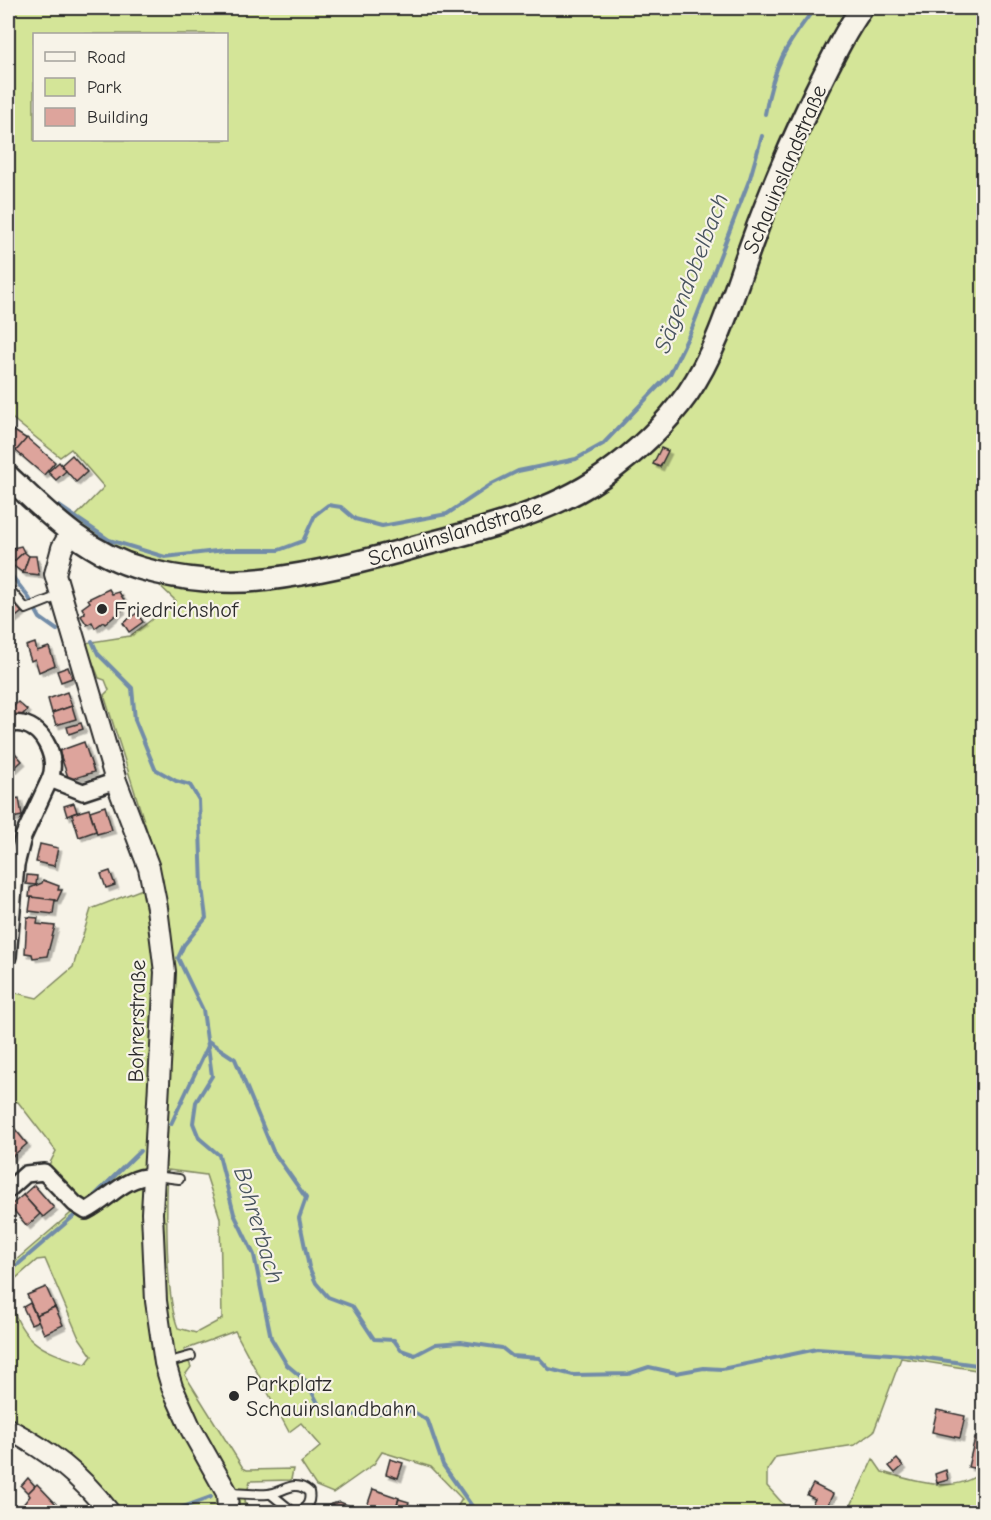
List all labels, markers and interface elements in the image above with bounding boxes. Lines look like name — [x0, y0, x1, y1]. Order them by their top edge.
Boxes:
legend — [33, 33, 228, 141]
text: Road — [87, 47, 126, 68]
text: Park — [87, 77, 122, 98]
street label: Schauinslandstraße — [738, 81, 832, 258]
text: Building — [87, 107, 149, 128]
water label: Sägendobelbach — [648, 189, 734, 357]
street label: Schauinslandstraße — [365, 494, 546, 572]
place label: Friedrichshof — [114, 597, 240, 623]
marker: Friedrichshof — [95, 602, 109, 616]
street label: Bohrerstraße — [123, 959, 151, 1083]
water label: Bohrerbach — [228, 1163, 290, 1287]
place label: Parkplatz Schauinslandbahn — [246, 1371, 417, 1422]
marker: Parkplatz Schauinslandbahn — [227, 1389, 241, 1403]

